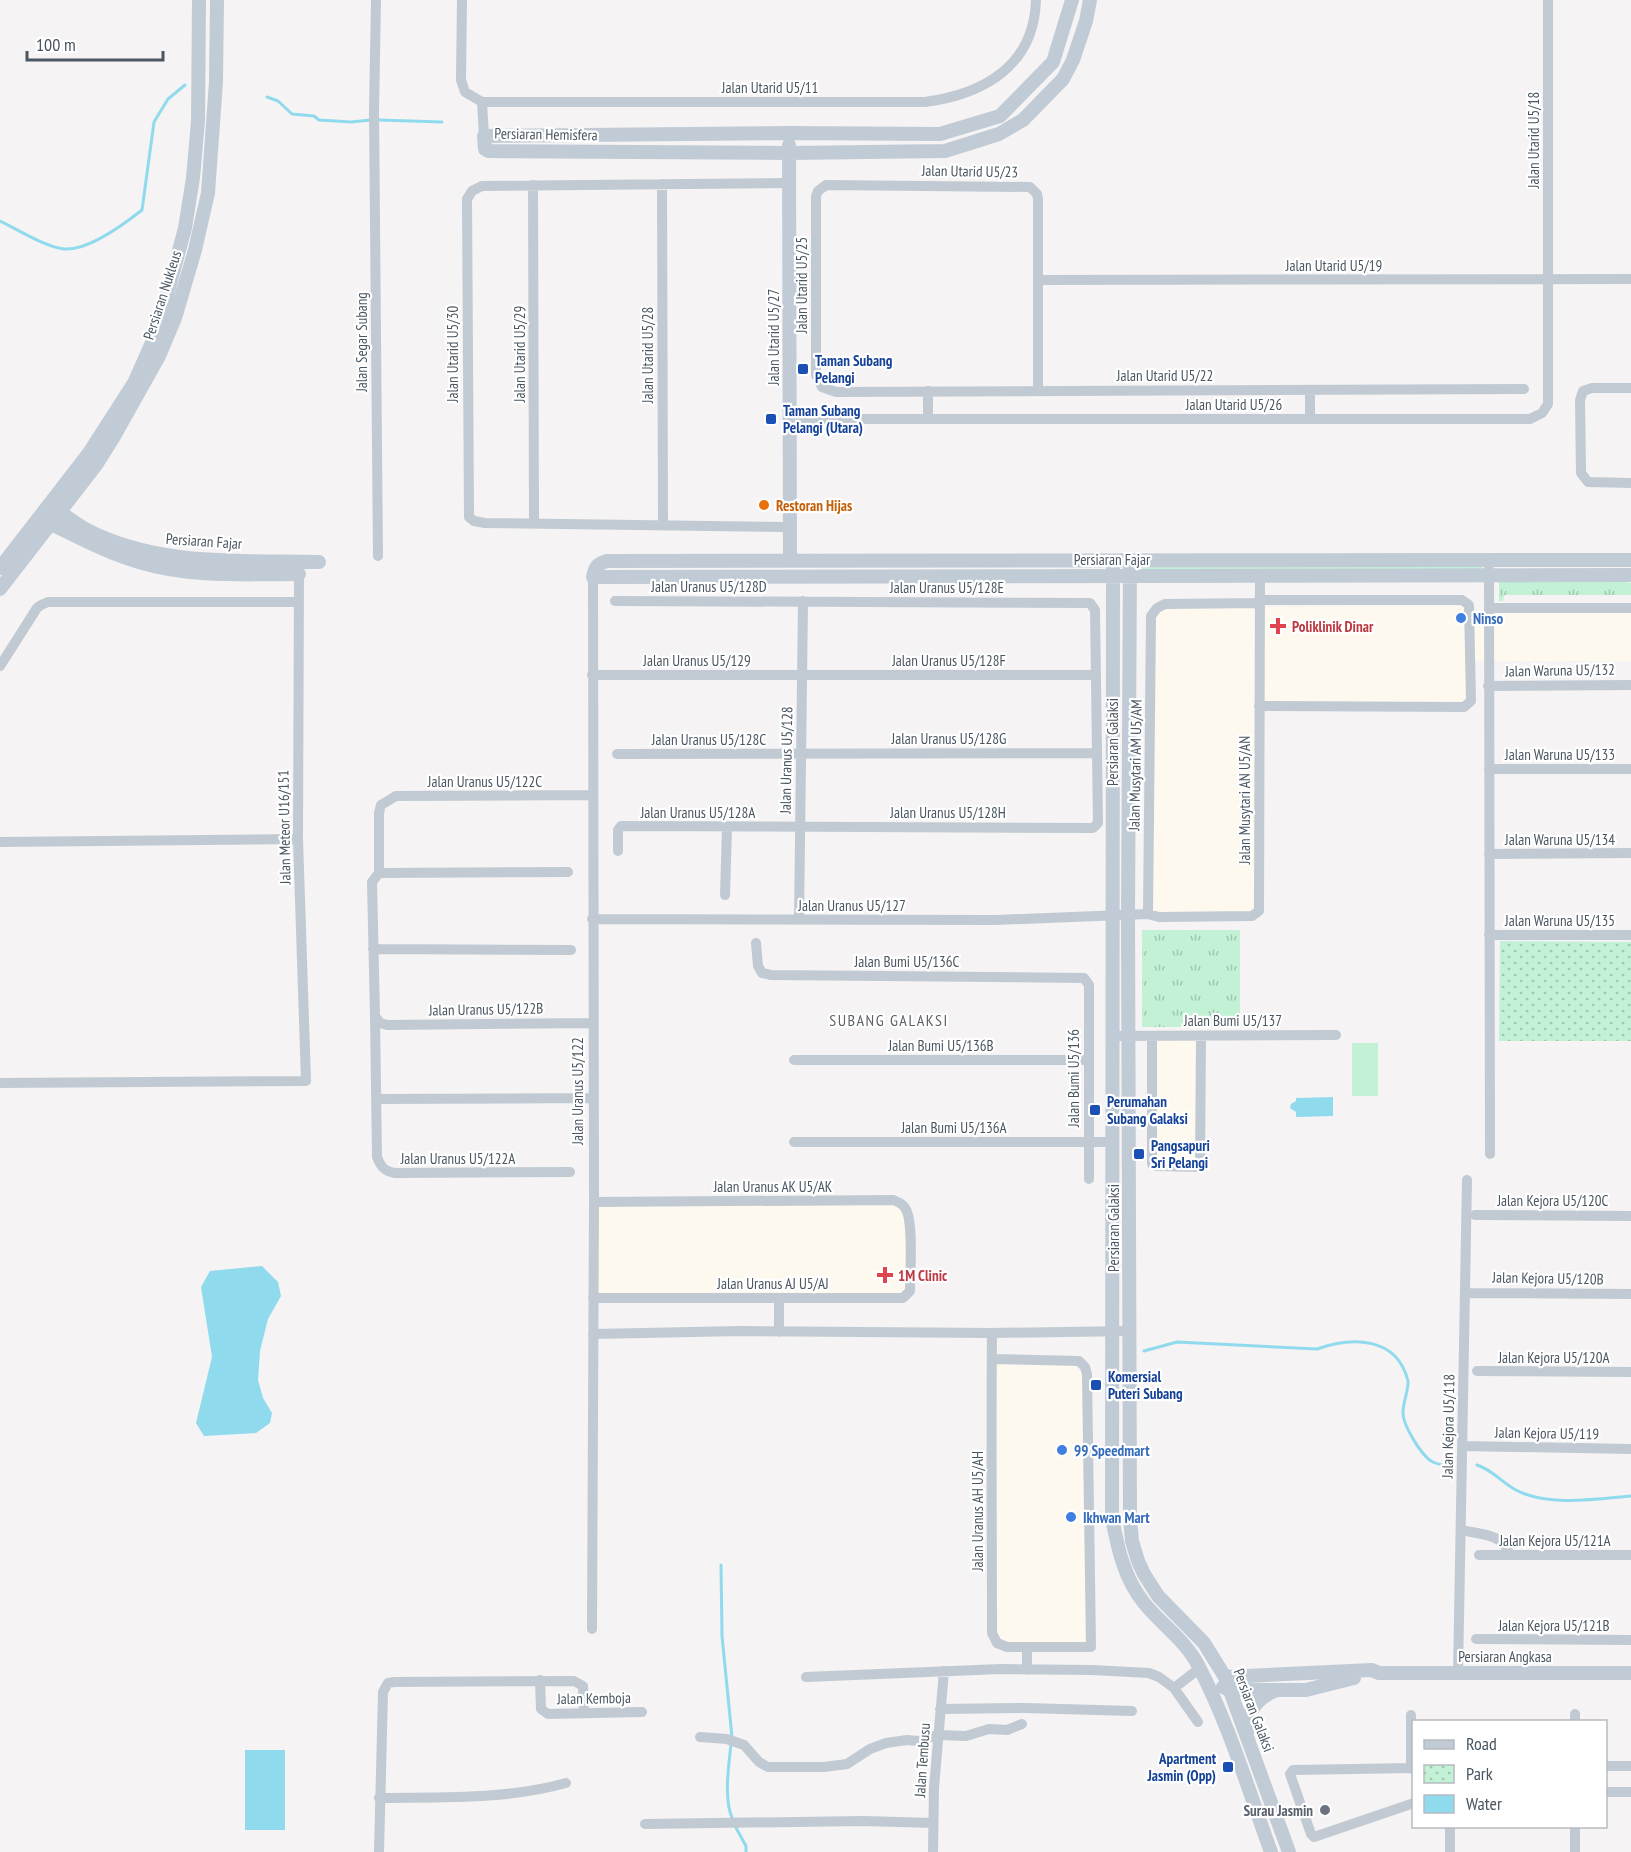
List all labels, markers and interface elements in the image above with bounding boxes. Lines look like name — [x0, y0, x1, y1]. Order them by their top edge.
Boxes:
scale bar — [27, 24, 164, 62]
text: 100 m — [36, 33, 76, 56]
street label: Jalan Utarid U5/11 — [721, 78, 818, 97]
street label: Jalan Utarid U5/18 — [1524, 92, 1543, 189]
street label: Persiaran Hemisfera — [494, 124, 598, 144]
street label: Jalan Utarid U5/23 — [921, 161, 1018, 181]
street label: Jalan Utarid U5/25 — [792, 237, 811, 334]
street label: Persiaran Nukleus — [139, 248, 185, 342]
street label: Jalan Utarid U5/19 — [1285, 256, 1382, 275]
street label: Jalan Utarid U5/27 — [764, 289, 783, 386]
street label: Jalan Segar Subang — [352, 292, 371, 393]
street label: Jalan Utarid U5/30 — [443, 306, 462, 403]
street label: Jalan Utarid U5/29 — [510, 306, 529, 403]
street label: Jalan Utarid U5/28 — [638, 307, 657, 404]
place label: Taman Subang Pelangi — [815, 351, 893, 387]
marker: Taman Subang Pelangi — [796, 362, 810, 376]
street label: Jalan Utarid U5/22 — [1116, 366, 1213, 385]
street label: Jalan Utarid U5/26 — [1185, 395, 1282, 414]
place label: Taman Subang Pelangi (Utara) — [783, 401, 863, 437]
marker: Taman Subang Pelangi (Utara) — [764, 412, 778, 426]
place label: Restoran Hijas — [776, 496, 852, 515]
marker: Restoran Hijas — [757, 498, 771, 512]
street label: Persiaran Fajar — [165, 529, 244, 553]
street label: Persiaran Fajar — [1074, 550, 1151, 569]
street label: Jalan Uranus U5/128D — [650, 577, 767, 596]
street label: Jalan Uranus U5/128E — [889, 578, 1004, 597]
place label: Ninso — [1473, 609, 1503, 628]
marker: Ninso — [1454, 611, 1468, 625]
marker: Poliklinik Dinar — [1269, 617, 1287, 635]
place label: Poliklinik Dinar — [1292, 617, 1374, 636]
street label: Jalan Uranus U5/129 — [642, 651, 751, 670]
street label: Jalan Uranus U5/128F — [891, 651, 1006, 670]
street label: Jalan Waruna U5/132 — [1504, 660, 1615, 680]
street label: Persiaran Galaksi — [1103, 698, 1122, 786]
street label: Jalan Musytari AM U5/AM — [1124, 699, 1146, 832]
street label: Jalan Uranus U5/128 — [776, 706, 796, 815]
street label: Jalan Uranus U5/128G — [891, 729, 1006, 748]
street label: Jalan Uranus U5/128C — [651, 730, 766, 749]
street label: Jalan Musytari AN U5/AN — [1235, 736, 1254, 865]
street label: Jalan Waruna U5/133 — [1504, 745, 1615, 764]
street label: Jalan Meteor U16/151 — [274, 770, 295, 885]
street label: Jalan Uranus U5/122C — [427, 772, 542, 791]
street label: Jalan Uranus U5/128A — [640, 803, 756, 822]
street label: Jalan Uranus U5/128H — [889, 803, 1006, 822]
street label: Jalan Waruna U5/134 — [1504, 830, 1615, 849]
street label: Jalan Uranus U5/127 — [797, 896, 906, 915]
street label: Jalan Waruna U5/135 — [1504, 911, 1615, 930]
street label: Jalan Bumi U5/136C — [854, 952, 960, 971]
street label: Jalan Uranus U5/122B — [428, 999, 543, 1020]
district label: SUBANG GALAKSI — [829, 1010, 949, 1030]
street label: Jalan Bumi U5/137 — [1183, 1011, 1282, 1030]
street label: Jalan Bumi U5/136 — [1064, 1029, 1083, 1128]
street label: Jalan Bumi U5/136B — [888, 1036, 993, 1055]
street label: Jalan Uranus U5/122 — [568, 1037, 587, 1146]
place label: Perumahan Subang Galaksi — [1107, 1092, 1188, 1128]
marker: Perumahan Subang Galaksi — [1088, 1103, 1102, 1117]
street label: Jalan Bumi U5/136A — [901, 1118, 1007, 1137]
place label: Pangsapuri Sri Pelangi — [1151, 1136, 1210, 1172]
marker: Pangsapuri Sri Pelangi — [1132, 1147, 1146, 1161]
street label: Jalan Uranus U5/122A — [400, 1149, 516, 1168]
street label: Jalan Uranus AK U5/AK — [713, 1177, 833, 1196]
street label: Persiaran Galaksi — [1104, 1184, 1123, 1272]
street label: Jalan Kejora U5/120C — [1497, 1191, 1609, 1210]
marker: 1M Clinic — [876, 1266, 894, 1284]
place label: 1M Clinic — [898, 1266, 948, 1285]
street label: Jalan Kejora U5/120B — [1491, 1268, 1604, 1288]
street label: Jalan Uranus AJ U5/AJ — [716, 1274, 829, 1293]
street label: Jalan Kejora U5/120A — [1497, 1348, 1611, 1367]
place label: Komersial Puteri Subang — [1108, 1367, 1183, 1403]
street label: Jalan Kejora U5/118 — [1438, 1374, 1458, 1479]
marker: Komersial Puteri Subang — [1089, 1378, 1103, 1392]
street label: Jalan Kejora U5/119 — [1494, 1423, 1599, 1443]
place label: 99 Speedmart — [1074, 1441, 1150, 1460]
marker: 99 Speedmart — [1055, 1443, 1069, 1457]
street label: Jalan Uranus AH U5/AH — [968, 1451, 987, 1572]
place label: Ikhwan Mart — [1083, 1508, 1150, 1527]
marker: Ikhwan Mart — [1064, 1510, 1078, 1524]
street label: Jalan Kejora U5/121A — [1498, 1531, 1612, 1550]
street label: Jalan Kejora U5/121B — [1497, 1616, 1610, 1635]
street label: Persiaran Angkasa — [1458, 1647, 1552, 1666]
street label: Persiaran Galaksi — [1229, 1666, 1279, 1754]
street label: Jalan Kemboja — [556, 1688, 631, 1708]
legend — [1412, 1720, 1607, 1828]
street label: Jalan Tembusu — [910, 1722, 934, 1799]
text: Road — [1466, 1732, 1497, 1755]
place label: Apartment Jasmin (Opp) — [1146, 1749, 1217, 1785]
marker: Apartment Jasmin (Opp) — [1221, 1760, 1235, 1774]
text: Park — [1466, 1762, 1493, 1785]
text: Water — [1466, 1792, 1502, 1815]
place label: Surau Jasmin — [1244, 1801, 1313, 1820]
marker: Surau Jasmin — [1318, 1803, 1332, 1817]

